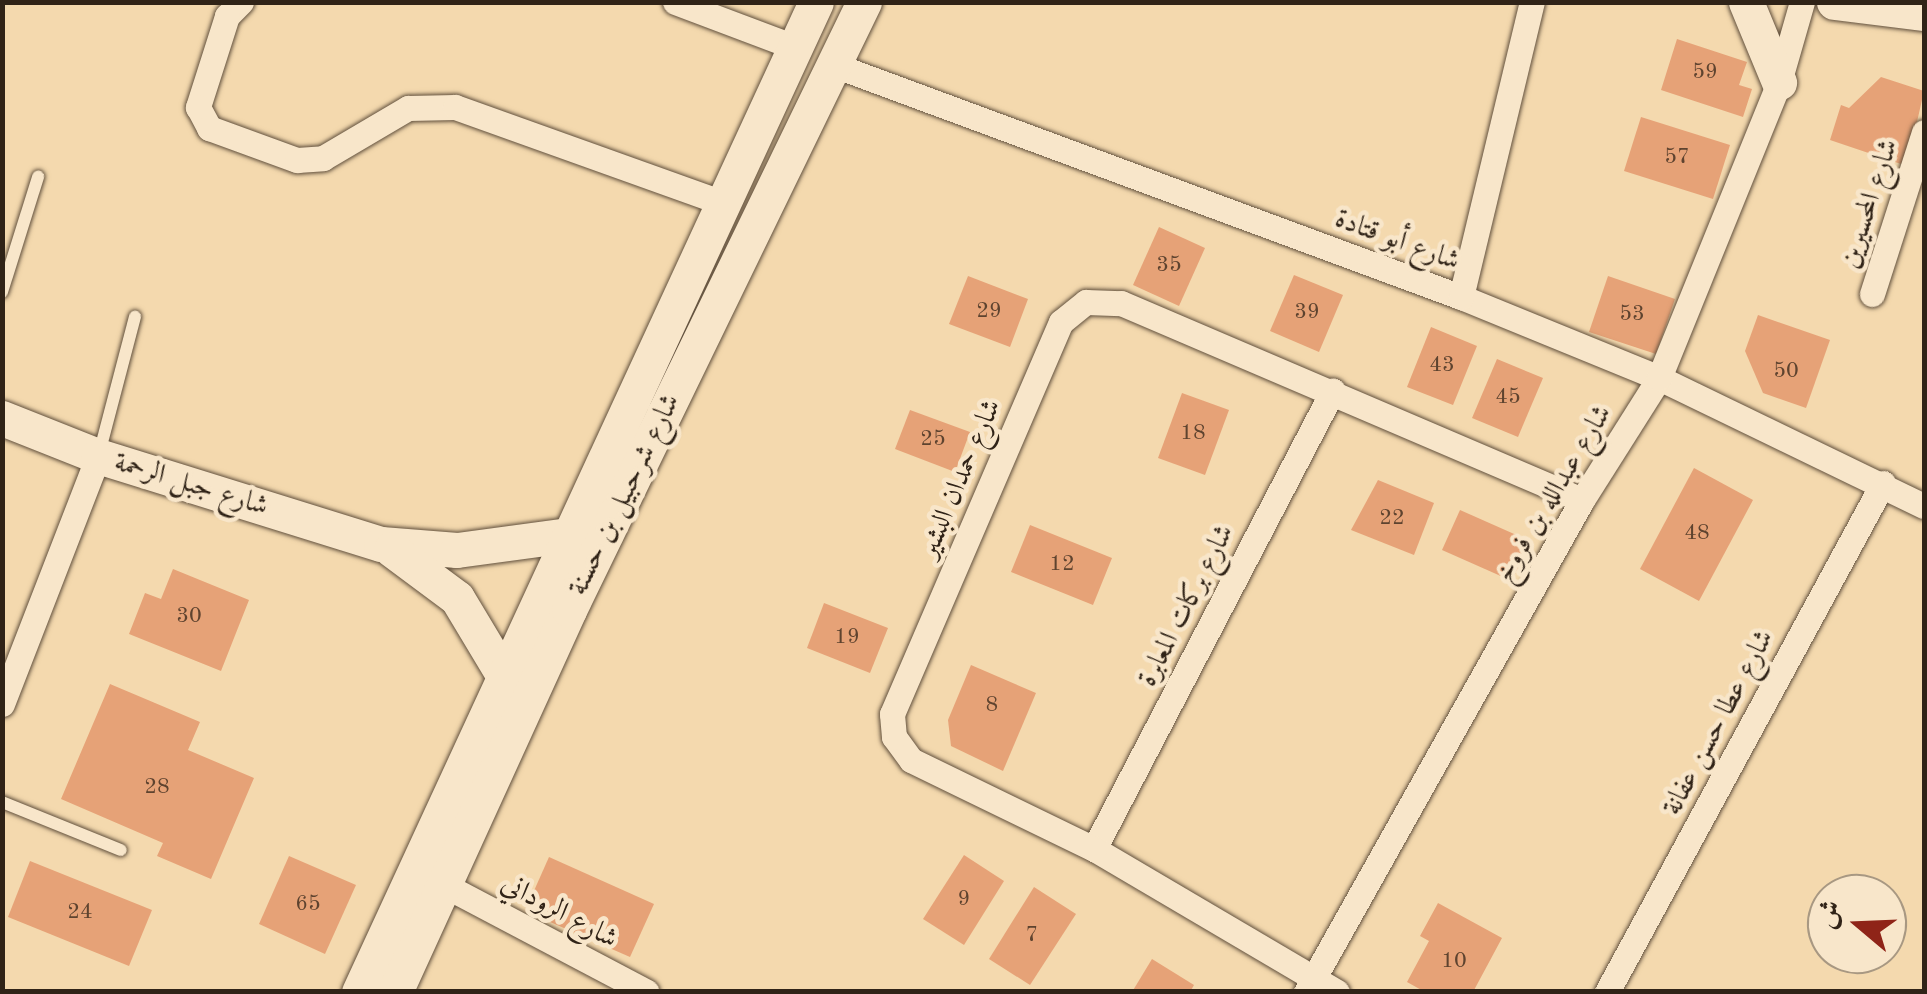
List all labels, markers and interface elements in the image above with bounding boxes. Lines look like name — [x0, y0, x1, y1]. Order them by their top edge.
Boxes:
house number: 59 — [1692, 60, 1718, 86]
street label: شارع المحسيرين — [1833, 135, 1907, 273]
house number: 57 — [1664, 145, 1690, 171]
street label: شارع أبو قتادة — [1330, 203, 1464, 279]
house number: 35 — [1156, 253, 1182, 279]
house number: 29 — [976, 299, 1002, 325]
house number: 39 — [1294, 300, 1320, 326]
house number: 53 — [1619, 302, 1645, 328]
house number: 43 — [1429, 353, 1455, 379]
house number: 50 — [1773, 359, 1799, 385]
house number: 45 — [1495, 385, 1521, 411]
street label: شارع شرحبيل بن حسنة — [562, 389, 688, 601]
street label: شارع حمدان البشير — [913, 395, 1009, 563]
street label: شارع عبدالله بن فروخ — [1488, 399, 1620, 589]
house number: 18 — [1180, 421, 1206, 447]
house number: 25 — [920, 427, 946, 453]
street label: شارع جبل الرحمة — [110, 446, 272, 524]
house number: 22 — [1379, 506, 1405, 532]
street label: شارع بركات المعابرة — [1132, 519, 1242, 693]
house number: 48 — [1684, 521, 1710, 547]
house number: 12 — [1049, 552, 1075, 578]
house number: 30 — [176, 604, 202, 630]
house number: 19 — [834, 625, 860, 651]
street label: شارع عطا حسن عفانة — [1656, 625, 1782, 821]
house number: 8 — [986, 693, 998, 719]
house number: 28 — [144, 775, 170, 801]
street label: شارع الروداني — [495, 867, 623, 957]
north arrow — [1807, 874, 1907, 974]
house number: 9 — [958, 887, 970, 913]
house number: 65 — [295, 892, 321, 918]
text: ش — [1813, 897, 1848, 933]
house number: 24 — [67, 900, 93, 926]
house number: 7 — [1026, 923, 1038, 949]
house number: 10 — [1441, 949, 1467, 975]

